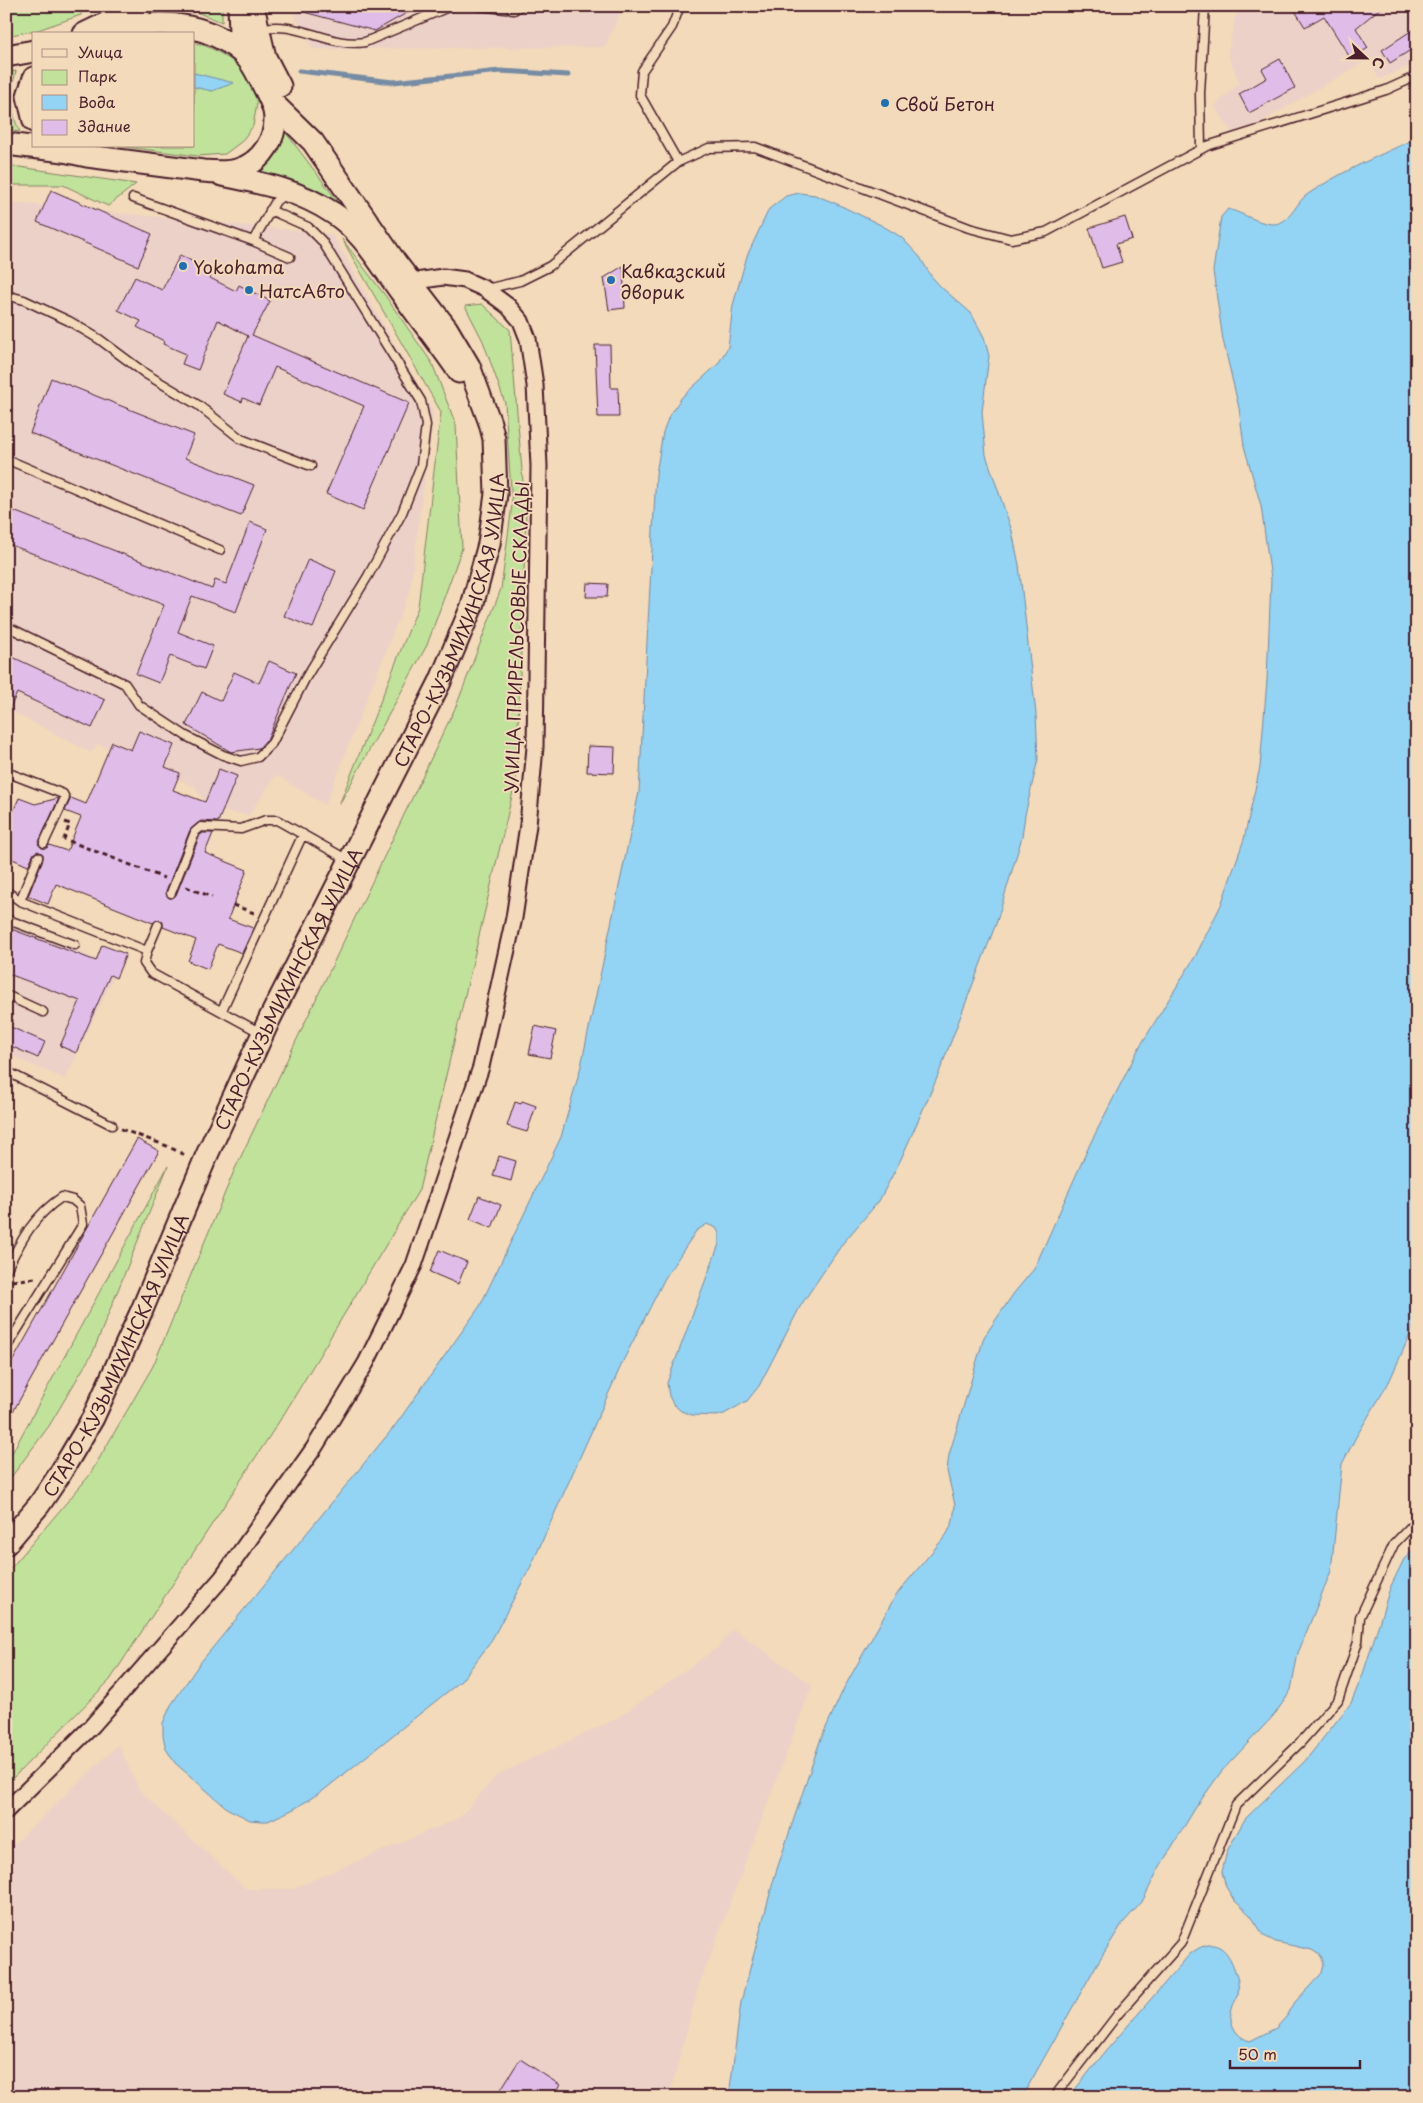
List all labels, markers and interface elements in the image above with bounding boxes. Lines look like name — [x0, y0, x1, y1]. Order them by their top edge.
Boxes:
legend — [32, 32, 195, 148]
north arrow — [1340, 32, 1390, 82]
text: Улица — [78, 40, 123, 63]
text: С — [1367, 54, 1390, 72]
text: Парк — [78, 64, 117, 87]
text: Вода — [78, 90, 116, 113]
place label: Свой Бетон — [895, 90, 995, 117]
marker: Свой Бетон — [879, 97, 891, 109]
text: Здание — [78, 114, 131, 137]
place label: Yokohama — [193, 253, 285, 280]
place label: Кавказский дворик — [621, 257, 726, 305]
marker: Yokohama — [177, 260, 189, 272]
marker: Кавказский дворик — [605, 274, 617, 286]
place label: НатсАвто — [259, 277, 345, 304]
marker: НатсАвто — [243, 284, 255, 296]
street label: СТАРО-КУЗЬМИХИНСКАЯ УЛИЦА — [386, 472, 510, 771]
street label: УЛИЦА ПРИРЕЛЬСОВЫЕ СКЛАДЫ — [497, 481, 535, 793]
street label: СТАРО-КУЗЬМИХИНСКАЯ УЛИЦА — [207, 842, 368, 1134]
street label: СТАРО-КУЗЬМИХИНСКАЯ УЛИЦА — [35, 1209, 195, 1502]
scale bar — [1230, 2038, 1360, 2070]
text: 50 m — [1238, 2042, 1277, 2065]

